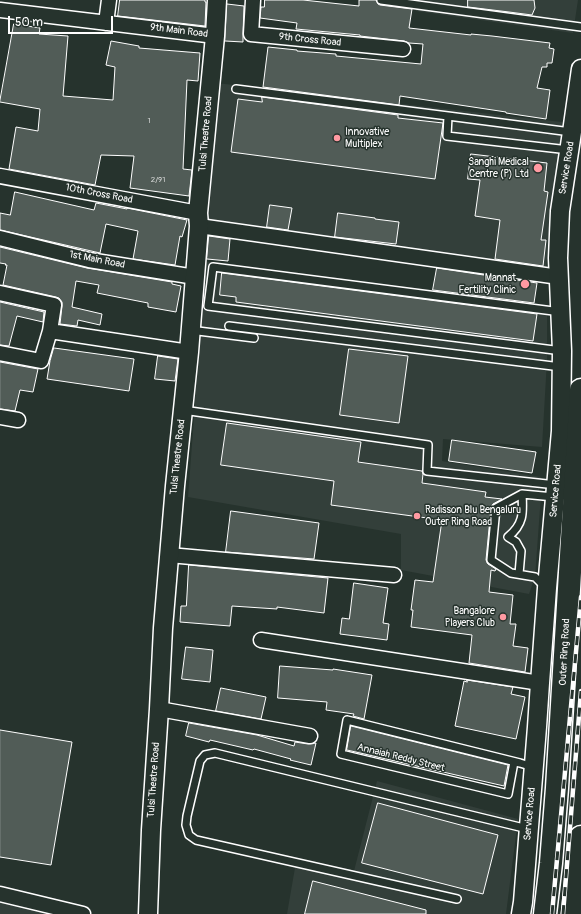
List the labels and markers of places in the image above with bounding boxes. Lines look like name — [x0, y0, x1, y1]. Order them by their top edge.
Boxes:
place label: Innovative Multiplex — [345, 126, 389, 150]
marker: Innovative Multiplex — [332, 133, 342, 143]
place label: Sanghi Medical Centre (P) Ltd — [468, 156, 529, 180]
marker: Sanghi Medical Centre (P) Ltd — [532, 162, 544, 174]
place label: Mannat Fertility Clinic — [459, 272, 516, 296]
marker: Mannat Fertility Clinic — [519, 278, 531, 290]
place label: Radisson Blu Bengaluru Outer Ring Road — [425, 504, 521, 528]
marker: Radisson Blu Bengaluru Outer Ring Road — [412, 511, 422, 521]
place label: Bangalore Players Club — [445, 605, 495, 628]
marker: Bangalore Players Club — [498, 612, 508, 622]

